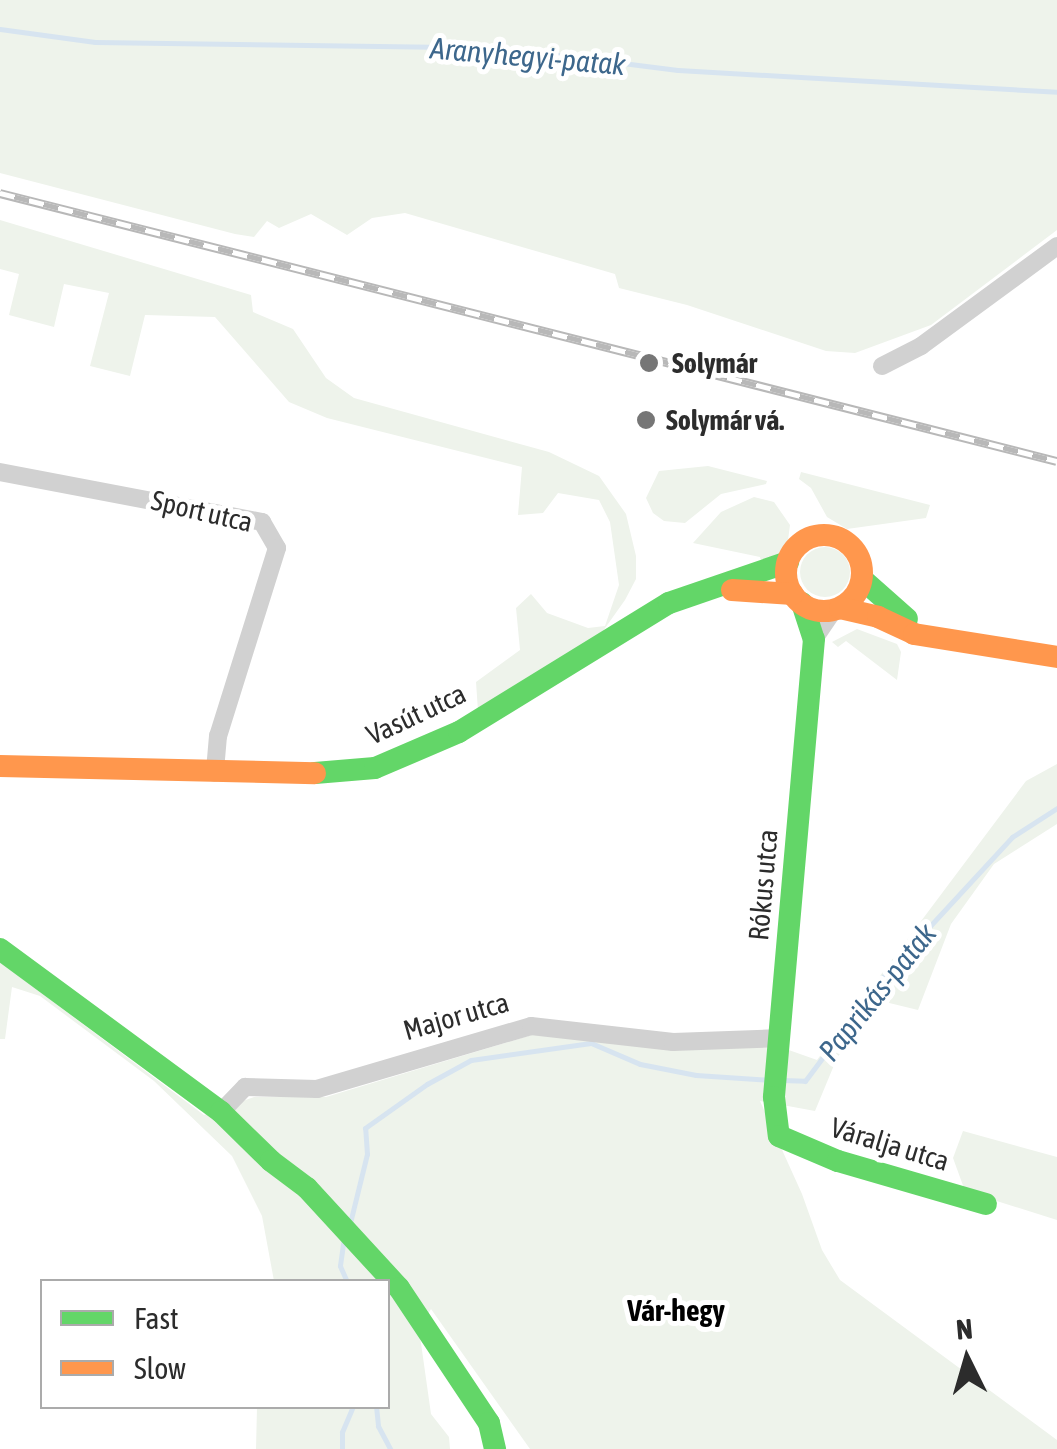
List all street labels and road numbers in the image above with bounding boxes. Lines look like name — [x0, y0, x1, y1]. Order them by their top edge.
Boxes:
street label: Sport utca — [148, 483, 256, 539]
street label: Vasút utca — [361, 676, 471, 752]
street label: Rókus utca — [741, 828, 785, 942]
street label: Major utca — [399, 985, 513, 1047]
street label: Váralja utca — [827, 1110, 953, 1178]

